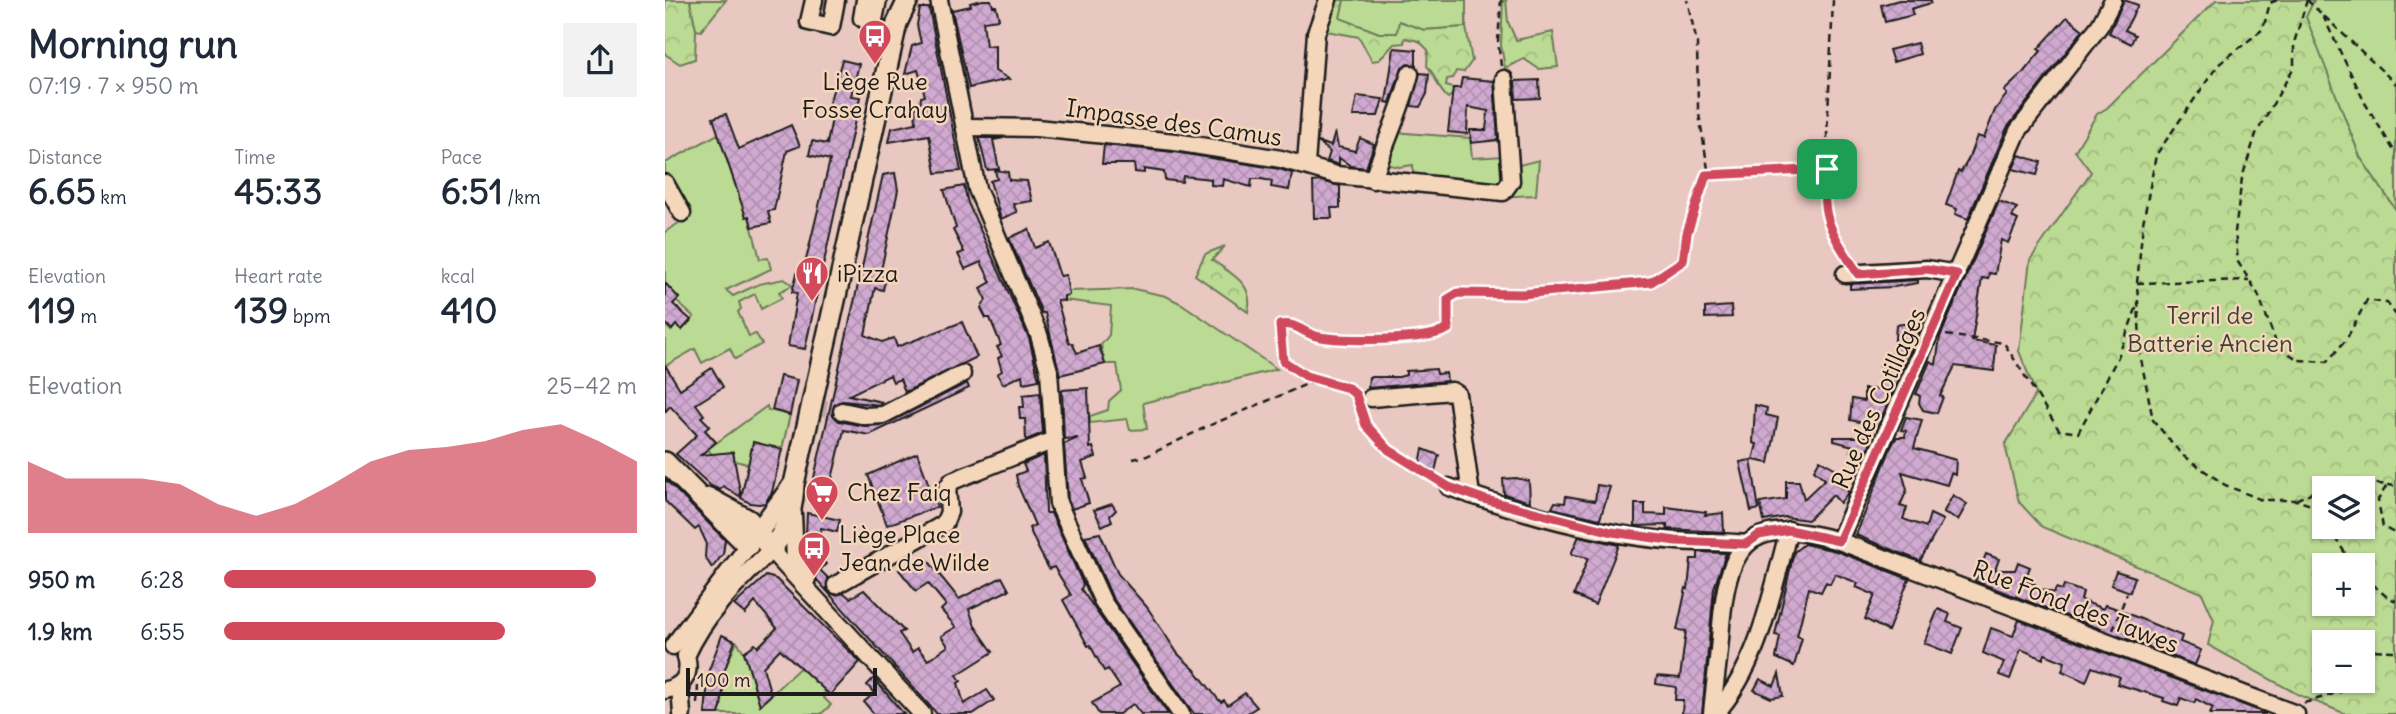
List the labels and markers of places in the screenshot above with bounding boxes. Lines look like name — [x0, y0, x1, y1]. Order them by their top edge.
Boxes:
bus stop icon: Liège Rue Fosse Crahay — [856, 17, 894, 66]
place label: Liège Rue Fosse Crahay — [802, 66, 948, 124]
pin — [1797, 139, 1857, 199]
restaurant icon: iPizza — [793, 254, 831, 303]
place label: iPizza — [837, 258, 899, 288]
supermarket icon: Chez Faiq — [803, 473, 841, 522]
place label: Chez Faiq — [847, 477, 952, 507]
place label: Liège Place Jean de Wilde — [839, 519, 990, 577]
bus stop icon: Liège Place Jean de Wilde — [795, 529, 833, 578]

